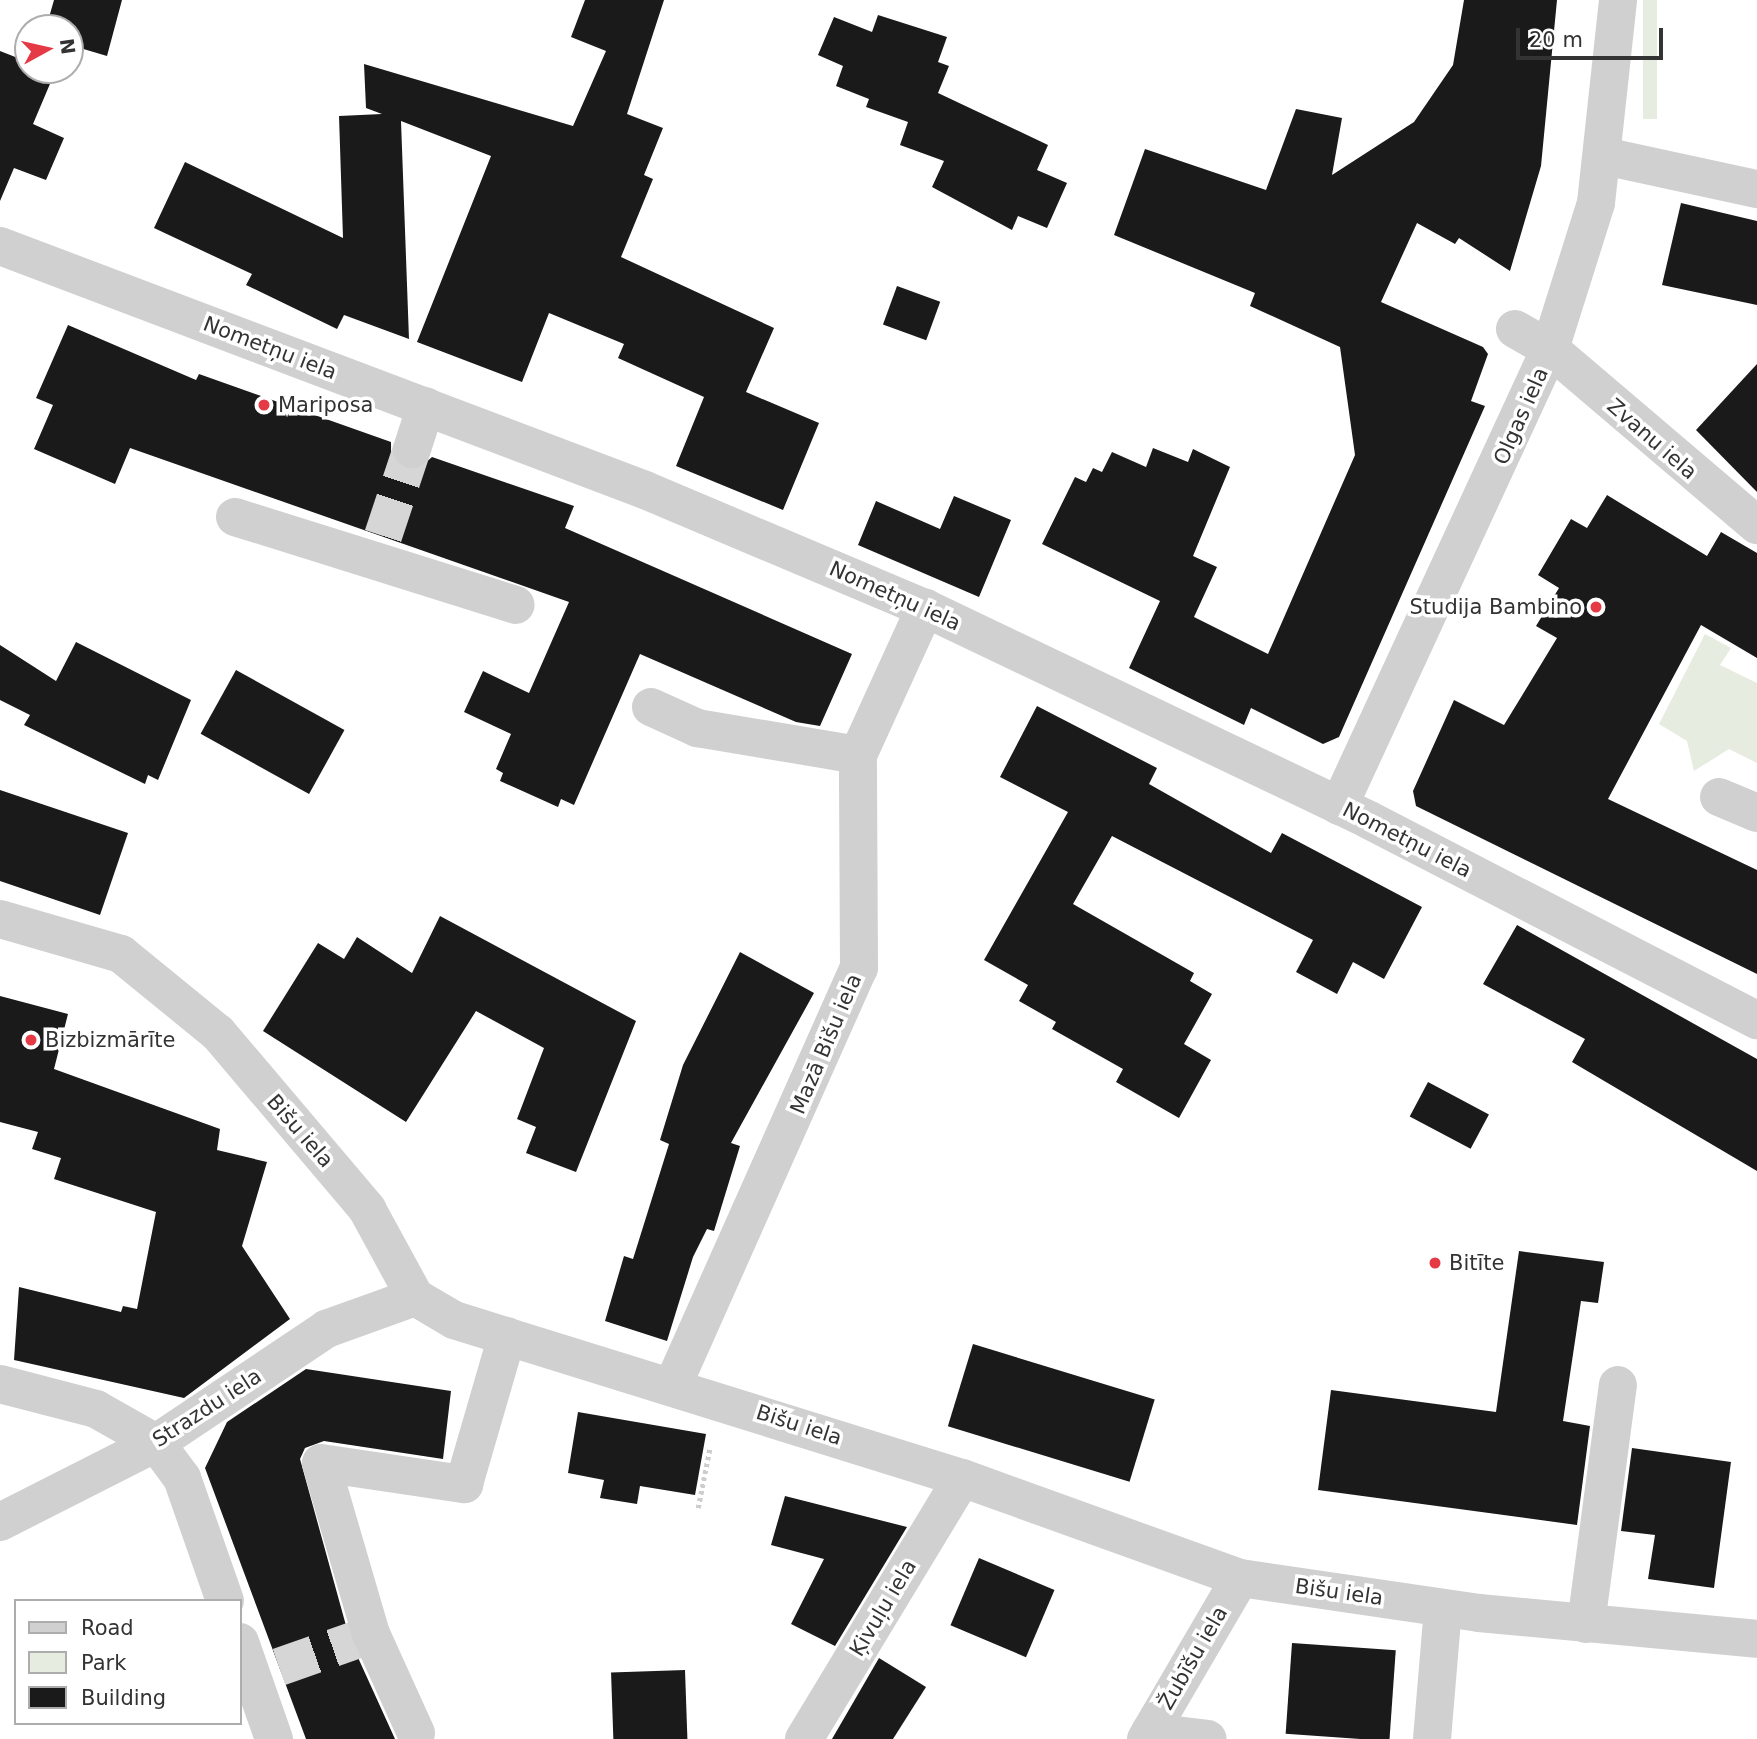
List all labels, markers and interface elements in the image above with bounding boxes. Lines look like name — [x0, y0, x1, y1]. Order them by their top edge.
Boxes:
north arrow — [14, 14, 84, 84]
scale bar — [1519, 14, 1666, 58]
text: 20 m — [1529, 28, 1583, 52]
text: N — [56, 37, 80, 56]
street label: Nometņu iela — [200, 311, 340, 385]
street label: Olgas iela — [1488, 364, 1554, 468]
place label: Mariposa — [278, 392, 373, 418]
street label: Zvanu iela — [1602, 393, 1702, 485]
marker: Mariposa — [256, 397, 272, 413]
street label: Nometņu iela — [826, 556, 964, 636]
place label: Studija Bambino — [1410, 594, 1582, 620]
marker: Studija Bambino — [1588, 599, 1604, 615]
street label: Nometņu iela — [1338, 797, 1476, 883]
street label: Mazā Bišu iela — [785, 970, 867, 1118]
place label: Bizbizmārīte — [45, 1027, 175, 1053]
marker: Bizbizmārīte — [23, 1032, 39, 1048]
street label: Bišu iela — [261, 1089, 339, 1173]
place label: Bitīte — [1449, 1250, 1504, 1276]
marker: Bitīte — [1427, 1255, 1443, 1271]
street label: Strazdu iela — [148, 1363, 266, 1453]
street label: Bišu iela — [753, 1399, 845, 1451]
street label: Ķivuļu iela — [844, 1555, 922, 1661]
street label: Bišu iela — [1293, 1573, 1385, 1611]
legend — [14, 1599, 242, 1725]
street label: Žubīšu iela — [1153, 1602, 1233, 1714]
text: Road — [81, 1616, 134, 1640]
text: Park — [81, 1651, 126, 1675]
text: Building — [81, 1686, 166, 1710]

